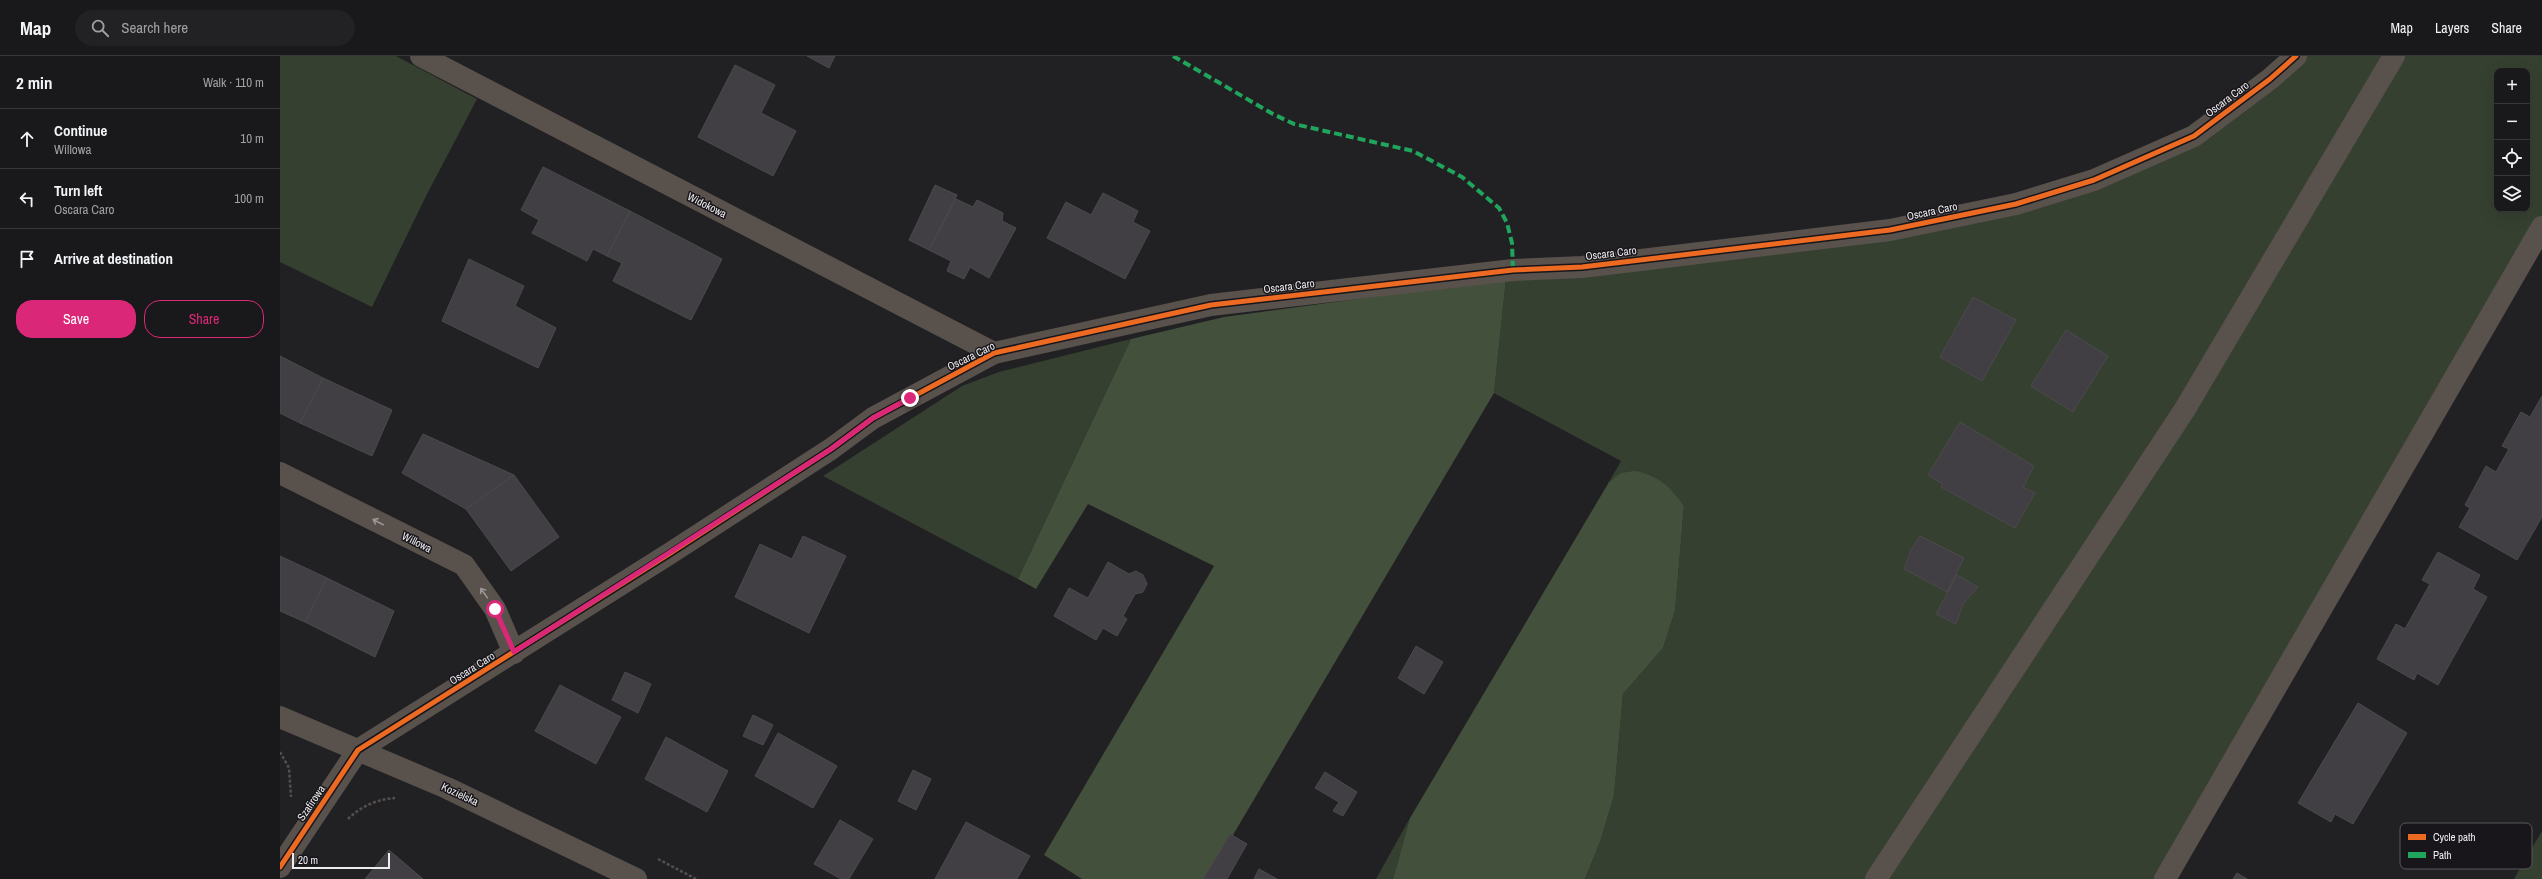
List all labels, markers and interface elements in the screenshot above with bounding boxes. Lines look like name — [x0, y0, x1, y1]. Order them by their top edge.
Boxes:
search box — [75, 10, 355, 46]
text: Map — [20, 15, 51, 41]
icon: search — [89, 17, 111, 39]
text: Search here — [121, 17, 188, 38]
text: Map — [2391, 19, 2413, 37]
text: Layers — [2435, 19, 2469, 37]
text: Share — [2491, 19, 2522, 37]
map controls — [2494, 68, 2530, 212]
button: + — [2494, 68, 2530, 104]
text: 2 min — [16, 71, 52, 94]
text: Walk · 110 m — [203, 74, 264, 91]
street label: Oscara Caro — [2202, 78, 2252, 120]
button: − — [2494, 104, 2530, 140]
text: Continue — [54, 120, 107, 141]
icon: ahead — [16, 128, 38, 150]
text: 10 m — [240, 130, 264, 147]
button: locate — [2494, 140, 2530, 176]
text: Willowa — [54, 141, 91, 158]
button: layers — [2494, 176, 2530, 212]
text: Turn left — [54, 180, 102, 201]
icon: left — [16, 188, 38, 210]
street label: Widokowa — [685, 189, 729, 221]
text: 100 m — [234, 190, 264, 207]
street label: Oscara Caro — [1906, 199, 1958, 223]
text: Oscara Caro — [54, 201, 114, 218]
street label: Oscara Caro — [1585, 243, 1637, 263]
icon: arrive — [16, 248, 38, 270]
text: Arrive at destination — [54, 248, 173, 269]
street label: Oscara Caro — [1263, 276, 1315, 296]
button: Save — [16, 300, 136, 338]
button: Share — [144, 300, 264, 338]
street label: Oscara Caro — [945, 338, 997, 374]
route end — [901, 389, 919, 407]
one-way arrow — [373, 518, 385, 525]
street label: Willowa — [400, 529, 434, 555]
one-way arrow — [480, 588, 488, 599]
route start — [486, 600, 504, 618]
street label: Oscara Caro — [447, 649, 497, 687]
street label: Kozielska — [439, 779, 481, 809]
street label: Szafirowa — [294, 782, 328, 824]
legend — [2400, 823, 2532, 869]
text: Cycle path — [2433, 830, 2476, 844]
text: Path — [2433, 848, 2452, 862]
scale bar — [292, 851, 390, 870]
text: 20 m — [298, 853, 318, 867]

